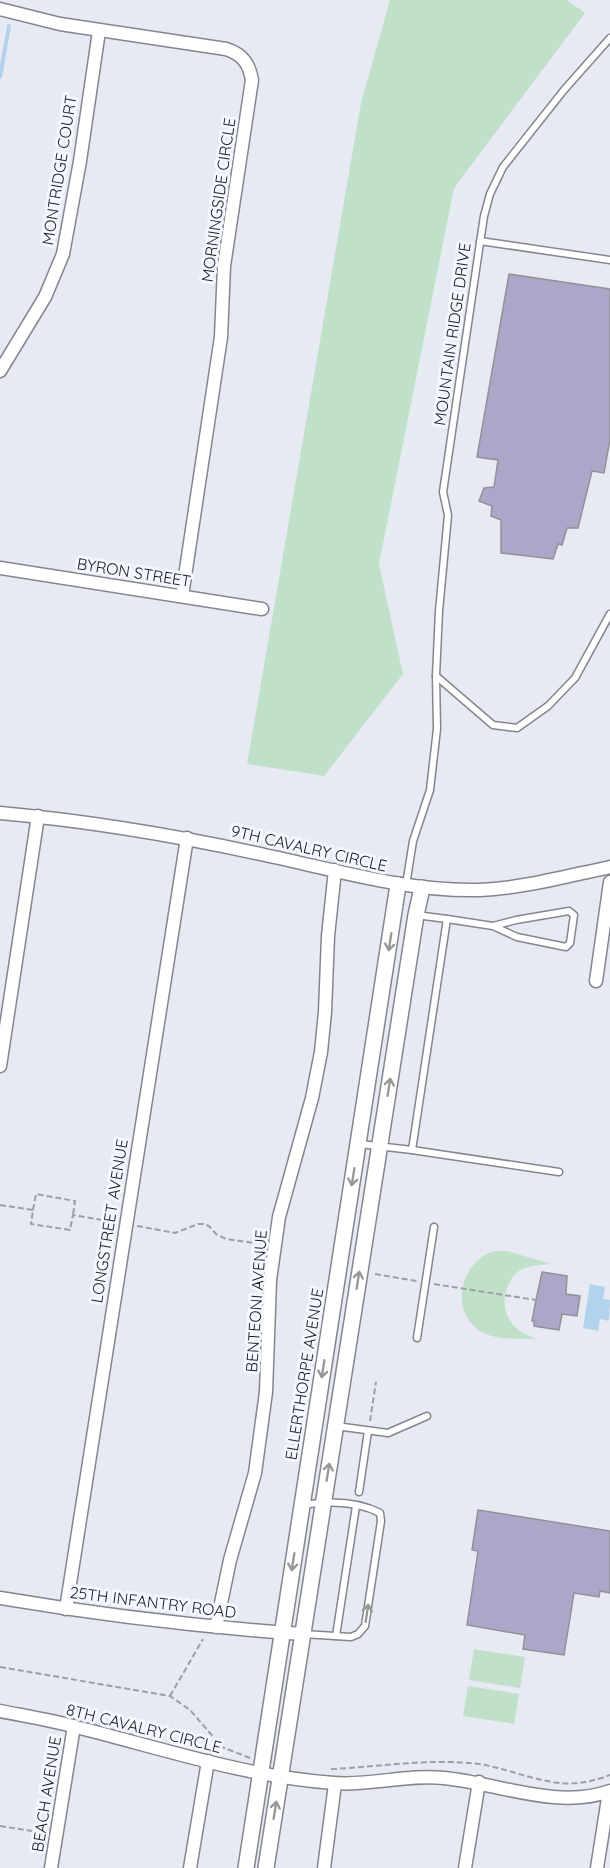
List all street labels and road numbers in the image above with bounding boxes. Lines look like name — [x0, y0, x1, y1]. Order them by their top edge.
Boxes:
street label: MONTRIDGE COURT — [37, 93, 81, 247]
street label: MORNINGSIDE CIRCLE — [197, 117, 239, 283]
street label: MOUNTAIN RIDGE DRIVE — [429, 241, 475, 427]
street label: BYRON STREET — [76, 553, 193, 591]
street label: 9TH CAVALRY CIRCLE — [229, 820, 389, 876]
street label: LONGSTREET AVENUE — [86, 1138, 132, 1304]
street label: BENTEONI AVENUE — [241, 1229, 271, 1373]
street label: ELLERTHORPE AVENUE — [281, 1287, 327, 1461]
street label: 25TH INFANTRY ROAD — [69, 1582, 237, 1622]
street label: 8TH CAVALRY CIRCLE — [64, 1699, 224, 1757]
street label: BEACH AVENUE — [27, 1735, 65, 1853]

